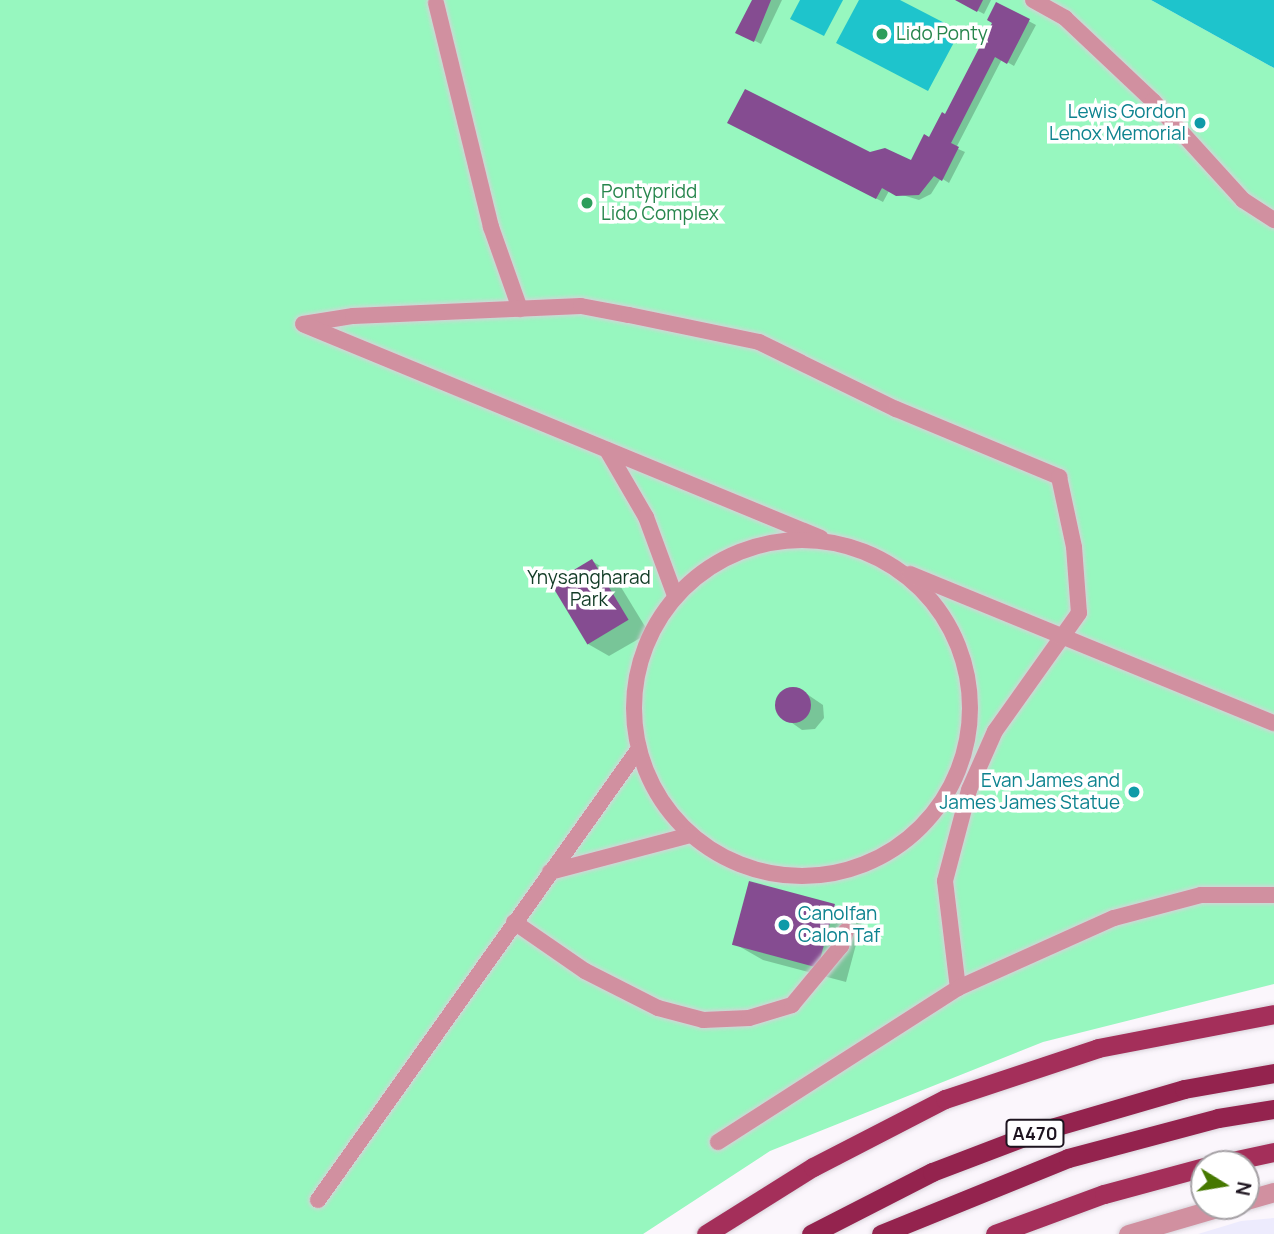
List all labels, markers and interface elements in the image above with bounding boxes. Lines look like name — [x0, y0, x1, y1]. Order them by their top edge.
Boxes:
place label: Lido Ponty — [896, 23, 988, 45]
marker: Lido Ponty — [874, 26, 890, 42]
place label: Lewis Gordon Lenox Memorial — [1049, 101, 1186, 145]
marker: Lewis Gordon Lenox Memorial — [1192, 115, 1208, 131]
place label: Pontypridd Lido Complex — [601, 181, 719, 225]
marker: Pontypridd Lido Complex — [579, 195, 595, 211]
park label: Ynysangharad Park — [527, 567, 651, 611]
place label: Evan James and James James Statue — [940, 770, 1120, 814]
marker: Evan James and James James Statue — [1126, 784, 1142, 800]
place label: Canolfan Calon Taf — [798, 903, 880, 947]
marker: Canolfan Calon Taf — [776, 917, 792, 933]
road number: A470 — [1005, 1118, 1065, 1148]
north arrow — [1190, 1150, 1260, 1220]
text: N — [1230, 1179, 1258, 1198]

